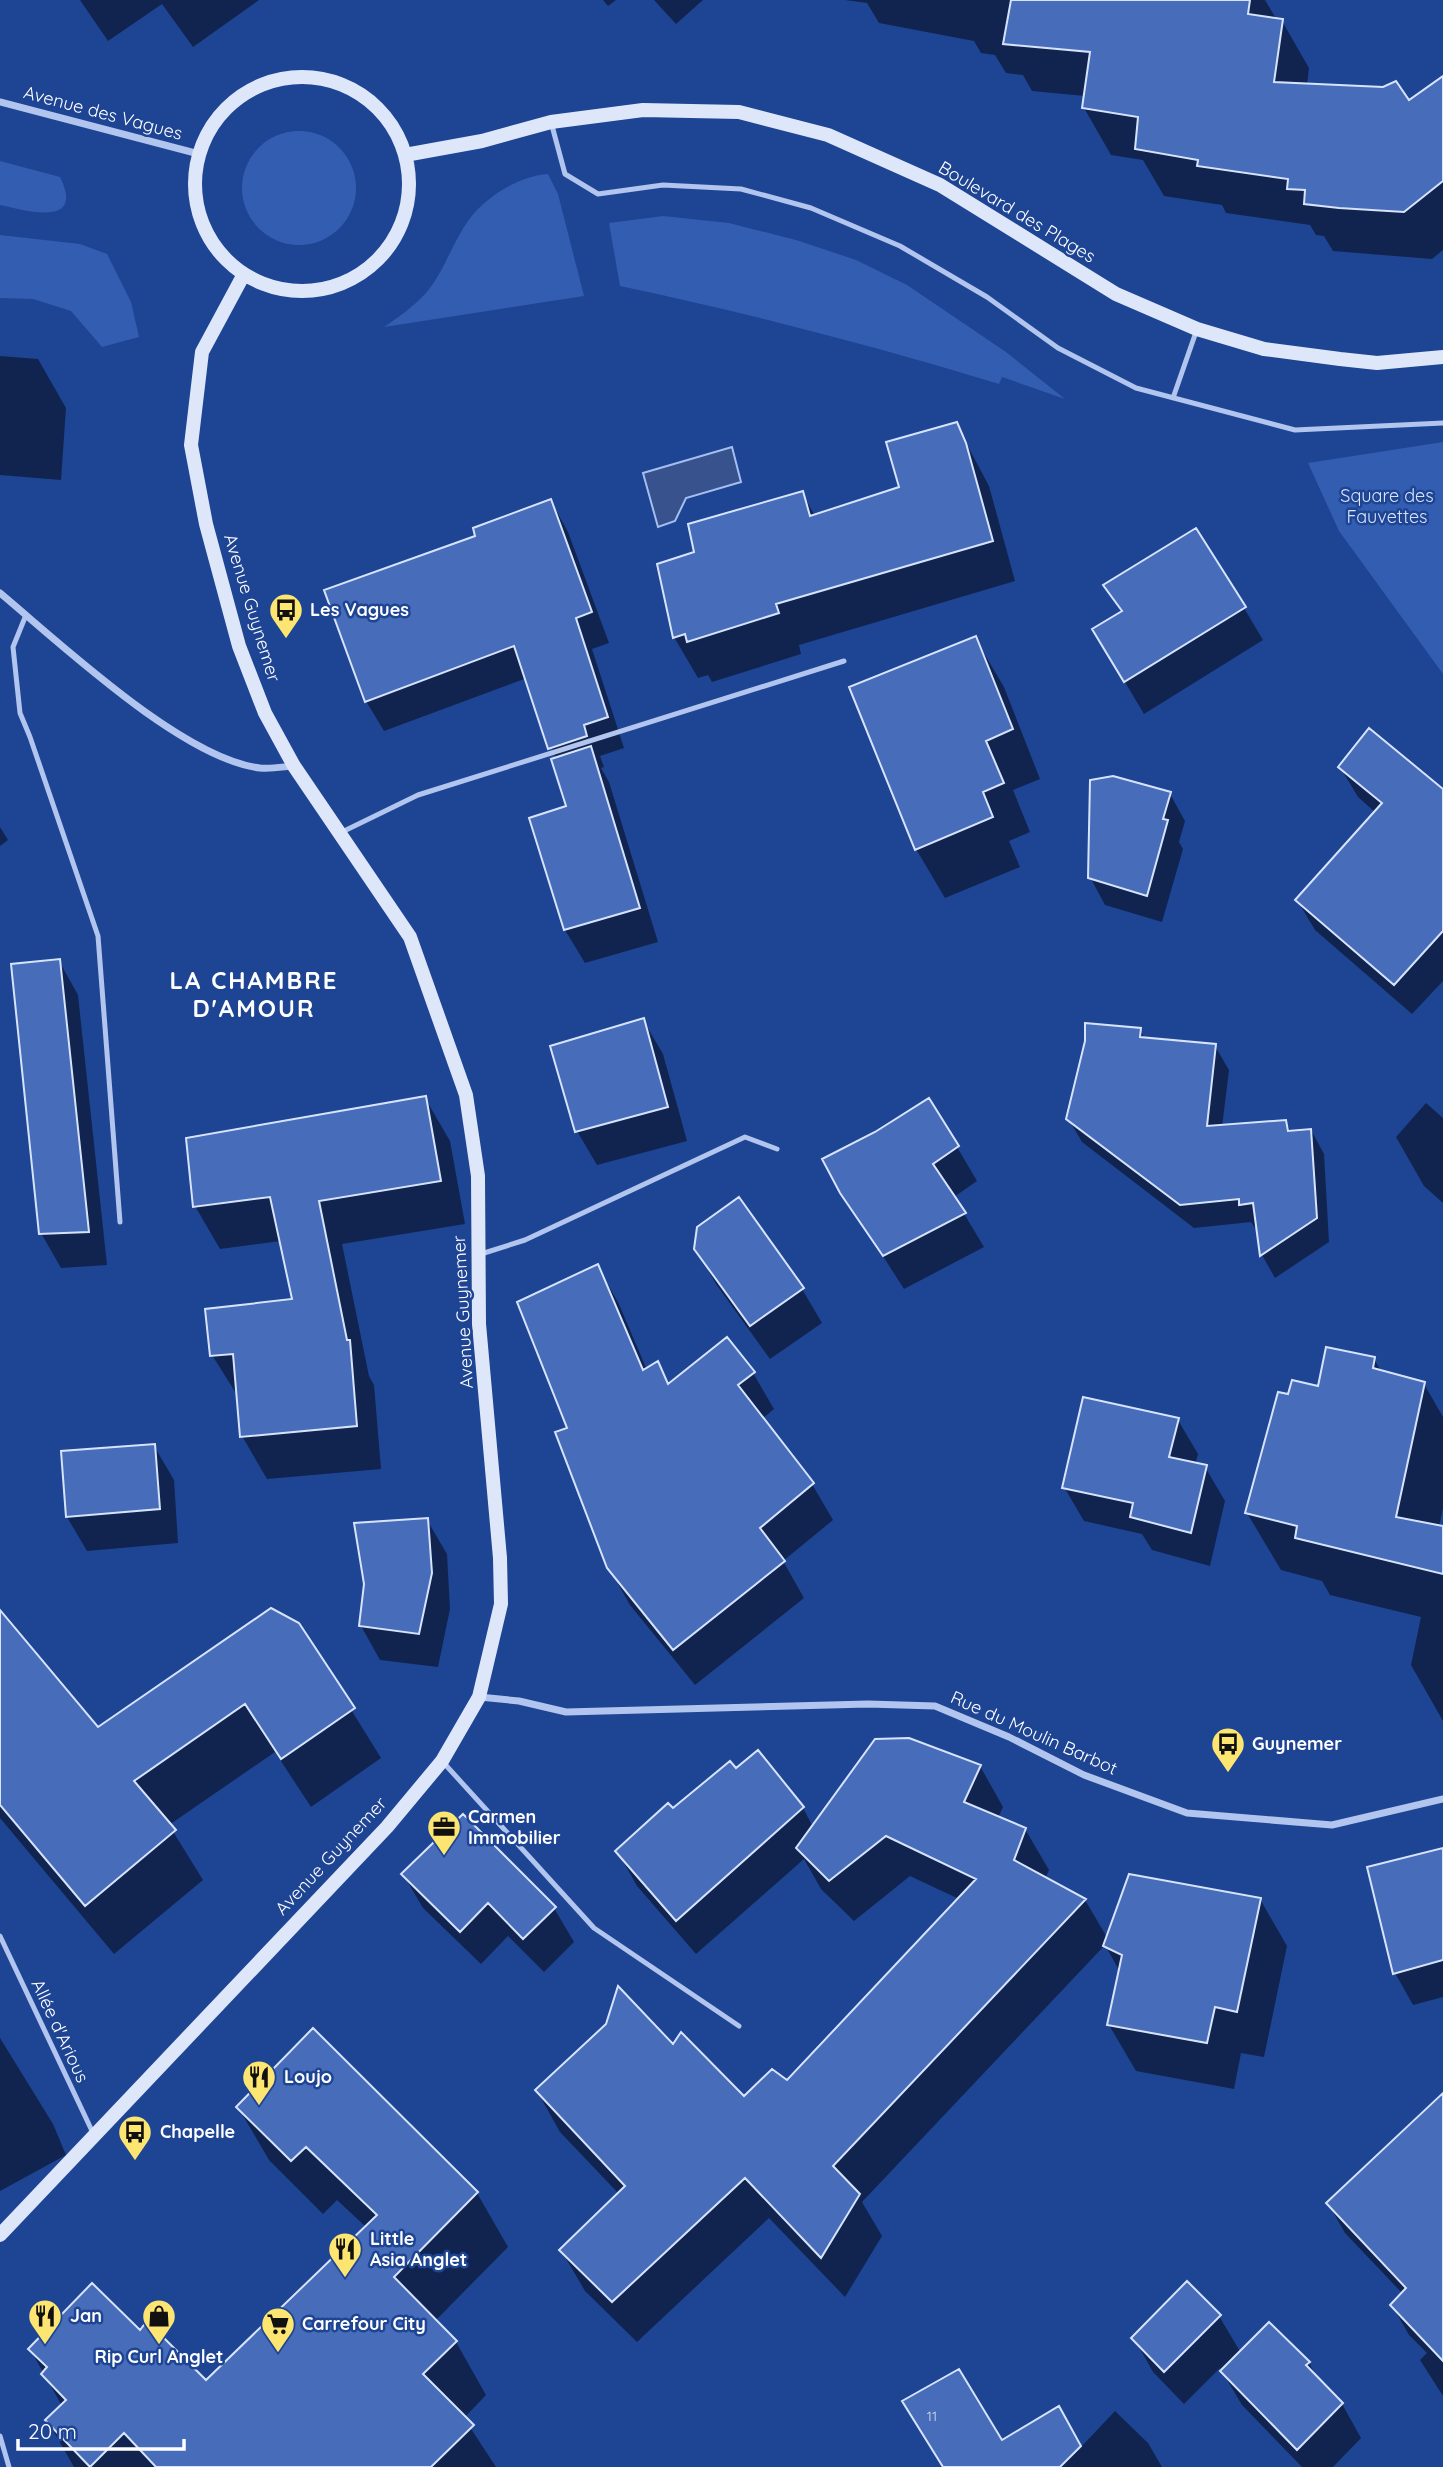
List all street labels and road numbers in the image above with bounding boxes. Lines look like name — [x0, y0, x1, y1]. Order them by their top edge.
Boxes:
street label: Avenue des Vagues — [21, 80, 185, 145]
street label: Boulevard des Plages — [934, 156, 1100, 268]
street label: Avenue Guynemer — [219, 531, 286, 685]
street label: Avenue Guynemer — [447, 1235, 478, 1389]
street label: Rue du Moulin Barbot — [947, 1685, 1121, 1780]
street label: Avenue Guynemer — [270, 1792, 391, 1920]
street label: Allée d'Arious — [26, 1975, 94, 2086]

